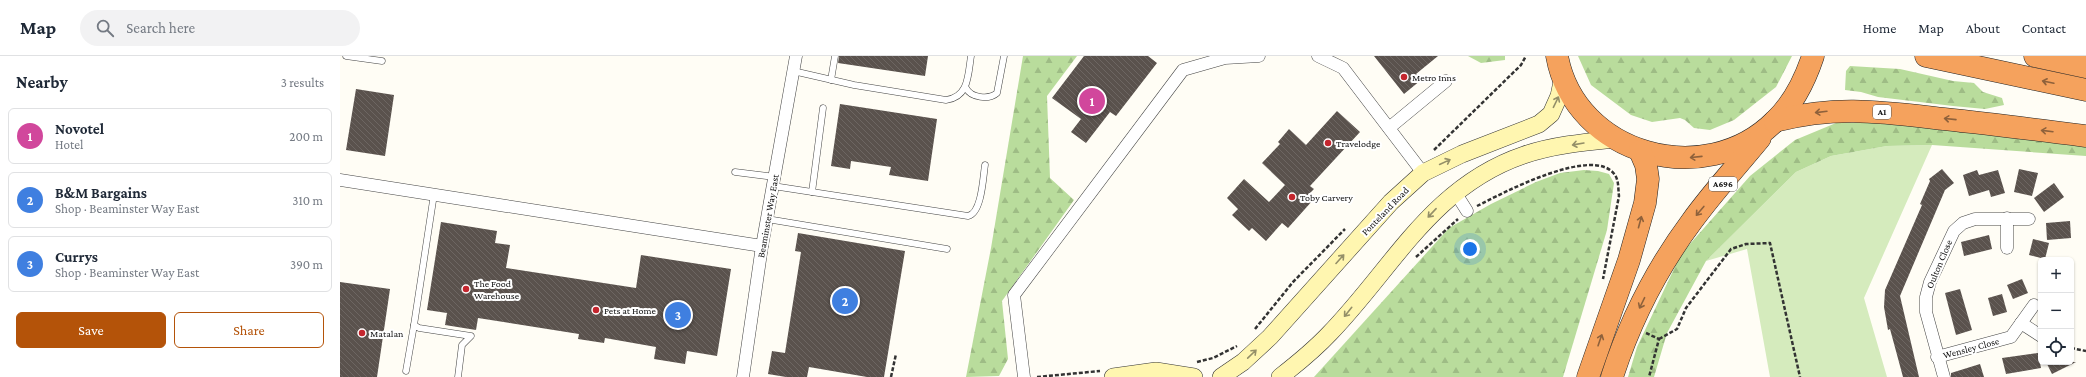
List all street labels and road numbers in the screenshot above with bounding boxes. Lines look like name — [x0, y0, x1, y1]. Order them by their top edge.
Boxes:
road number: A1 — [1873, 105, 1891, 119]
street label: Beaminster Way East — [755, 173, 781, 259]
road number: A696 — [1709, 177, 1737, 191]
street label: Ponteland Road — [1359, 184, 1411, 237]
street label: Oulton Close — [1924, 237, 1954, 290]
street label: Wensley Close — [1942, 335, 2001, 361]

